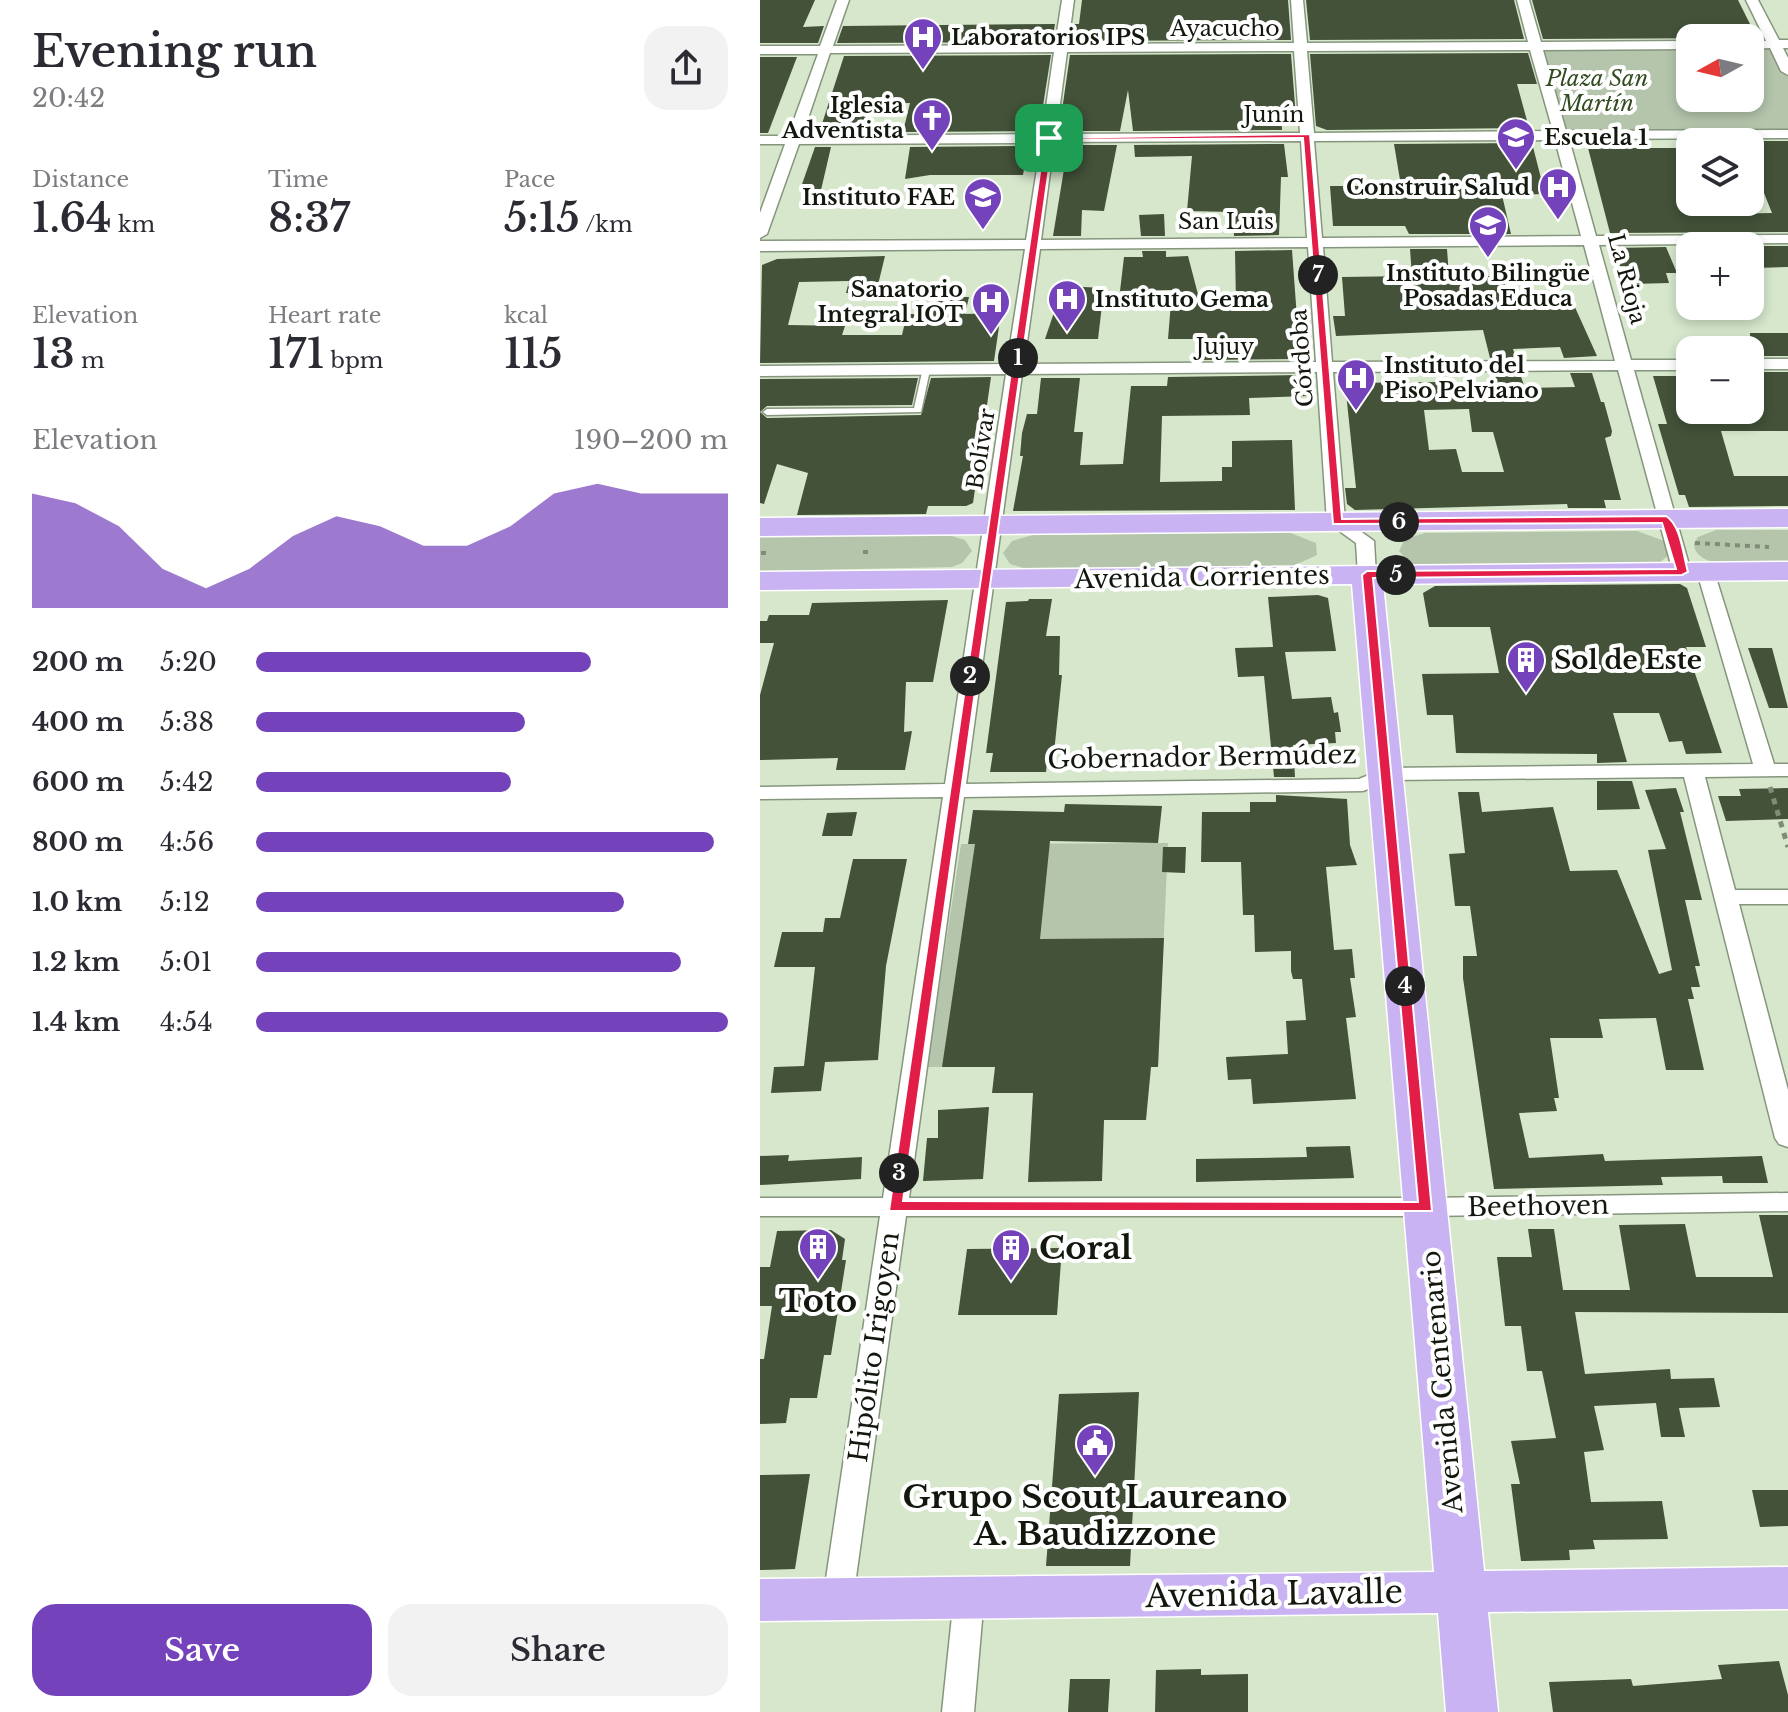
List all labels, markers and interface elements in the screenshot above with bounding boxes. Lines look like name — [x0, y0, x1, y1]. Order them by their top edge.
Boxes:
street label: Ayacucho — [1169, 15, 1280, 42]
hospital icon: Laboratorios IPS — [902, 16, 944, 71]
text: Evening run — [32, 24, 317, 79]
place label: Laboratorios IPS — [951, 24, 1145, 51]
north arrow — [1676, 24, 1764, 112]
map controls — [1676, 24, 1764, 424]
button: share — [644, 26, 728, 110]
park label: Plaza San Martín — [1545, 65, 1649, 117]
text: 20:42 — [32, 82, 105, 114]
place label: Iglesia Adventista — [781, 92, 904, 144]
church icon: Iglesia Adventista — [911, 97, 953, 152]
street label: Junín — [1241, 101, 1304, 128]
pin — [1015, 104, 1083, 172]
icon: arrive — [1027, 116, 1071, 160]
school or university icon: Escuela 1 — [1495, 116, 1537, 171]
place label: Escuela 1 — [1544, 124, 1648, 151]
button: layers — [1676, 128, 1764, 216]
text: Distance — [32, 166, 129, 193]
text: Time — [268, 166, 329, 193]
text: Pace — [504, 166, 555, 193]
hospital icon: Construir Salud — [1537, 166, 1579, 221]
place label: Construir Salud — [1346, 174, 1530, 201]
school or university icon: Instituto FAE — [962, 176, 1004, 231]
place label: Instituto FAE — [802, 184, 955, 211]
text: 1.64 — [32, 193, 112, 243]
text: 8:37 — [268, 193, 350, 243]
text: 5:15 — [504, 193, 580, 243]
school or university icon: Instituto Bilingüe Posadas Educa — [1467, 204, 1509, 259]
street label: San Luis — [1178, 208, 1274, 235]
text: km — [112, 211, 155, 238]
text: /km — [580, 211, 633, 238]
street label: La Rioja — [1602, 231, 1652, 328]
button: + — [1676, 232, 1764, 320]
pin: 7 — [1298, 255, 1338, 295]
place label: Instituto Bilingüe Posadas Educa — [1386, 260, 1590, 312]
text: 7 — [1312, 261, 1324, 288]
place label: Sanatorio Integral IOT — [818, 276, 963, 328]
hospital icon: Instituto Gema — [1046, 278, 1088, 333]
hospital icon: Sanatorio Integral IOT — [970, 281, 1012, 336]
place label: Instituto Gema — [1095, 286, 1269, 313]
text: Elevation — [32, 302, 138, 329]
text: Heart rate — [268, 302, 381, 329]
text: kcal — [504, 302, 548, 329]
street label: Córdoba — [1285, 307, 1319, 408]
text: 13 — [32, 329, 75, 379]
text: 171 — [268, 329, 324, 379]
text: 115 — [504, 329, 563, 379]
street label: Jujuy — [1193, 333, 1254, 360]
button: − — [1676, 336, 1764, 424]
pin: 1 — [998, 338, 1038, 378]
text: 1 — [1013, 344, 1023, 371]
text: m — [75, 347, 105, 374]
text: bpm — [324, 347, 383, 374]
place label: Instituto del Piso Pelviano — [1384, 352, 1539, 404]
hospital icon: Instituto del Piso Pelviano — [1335, 357, 1377, 412]
street label: Bolívar — [961, 406, 1001, 491]
text: Elevation — [32, 424, 158, 456]
text: 190–200 m — [574, 424, 728, 456]
pin: 6 — [1379, 502, 1419, 542]
text: 6 — [1392, 508, 1406, 535]
pin: 5 — [1376, 555, 1416, 595]
street label: Avenida Corrientes — [1073, 559, 1330, 595]
text: 5 — [1389, 561, 1403, 588]
building icon: Sol de Este — [1505, 639, 1547, 694]
place label: Sol de Este — [1554, 644, 1702, 676]
text: 200 m — [32, 646, 124, 678]
text: 5:20 — [160, 646, 217, 678]
pin: 2 — [950, 656, 990, 696]
text: 2 — [963, 662, 977, 689]
text: 400 m — [32, 706, 124, 738]
text: 5:38 — [160, 706, 214, 738]
street label: Gobernador Bermúdez — [1047, 738, 1357, 776]
text: 600 m — [32, 766, 124, 798]
text: 5:42 — [160, 766, 213, 798]
text: 800 m — [32, 826, 123, 858]
text: 4:56 — [160, 826, 214, 858]
text: 1.0 km — [32, 886, 122, 918]
text: 5:12 — [160, 886, 210, 918]
text: 1.2 km — [32, 946, 120, 978]
text: 5:01 — [160, 946, 212, 978]
pin: 4 — [1385, 966, 1425, 1006]
text: 4 — [1398, 972, 1412, 999]
text: 1.4 km — [32, 1006, 120, 1038]
text: 4:54 — [160, 1006, 213, 1038]
pin: 3 — [879, 1153, 919, 1193]
text: 3 — [892, 1159, 906, 1186]
street label: Beethoven — [1467, 1189, 1609, 1223]
building icon: Toto — [797, 1226, 839, 1281]
building icon: Coral — [990, 1227, 1032, 1282]
place label: Coral — [1039, 1228, 1132, 1268]
street label: Hipólito Irigoyen — [842, 1230, 906, 1464]
street label: Avenida Centenario — [1415, 1249, 1470, 1516]
place label: Toto — [779, 1281, 857, 1321]
public building icon: Grupo Scout Laureano A. Baudizzone — [1074, 1422, 1116, 1477]
place label: Grupo Scout Laureano A. Baudizzone — [903, 1477, 1287, 1554]
street label: Avenida Lavalle — [1144, 1572, 1403, 1616]
button: Save — [32, 1604, 372, 1696]
button: Share — [388, 1604, 728, 1696]

